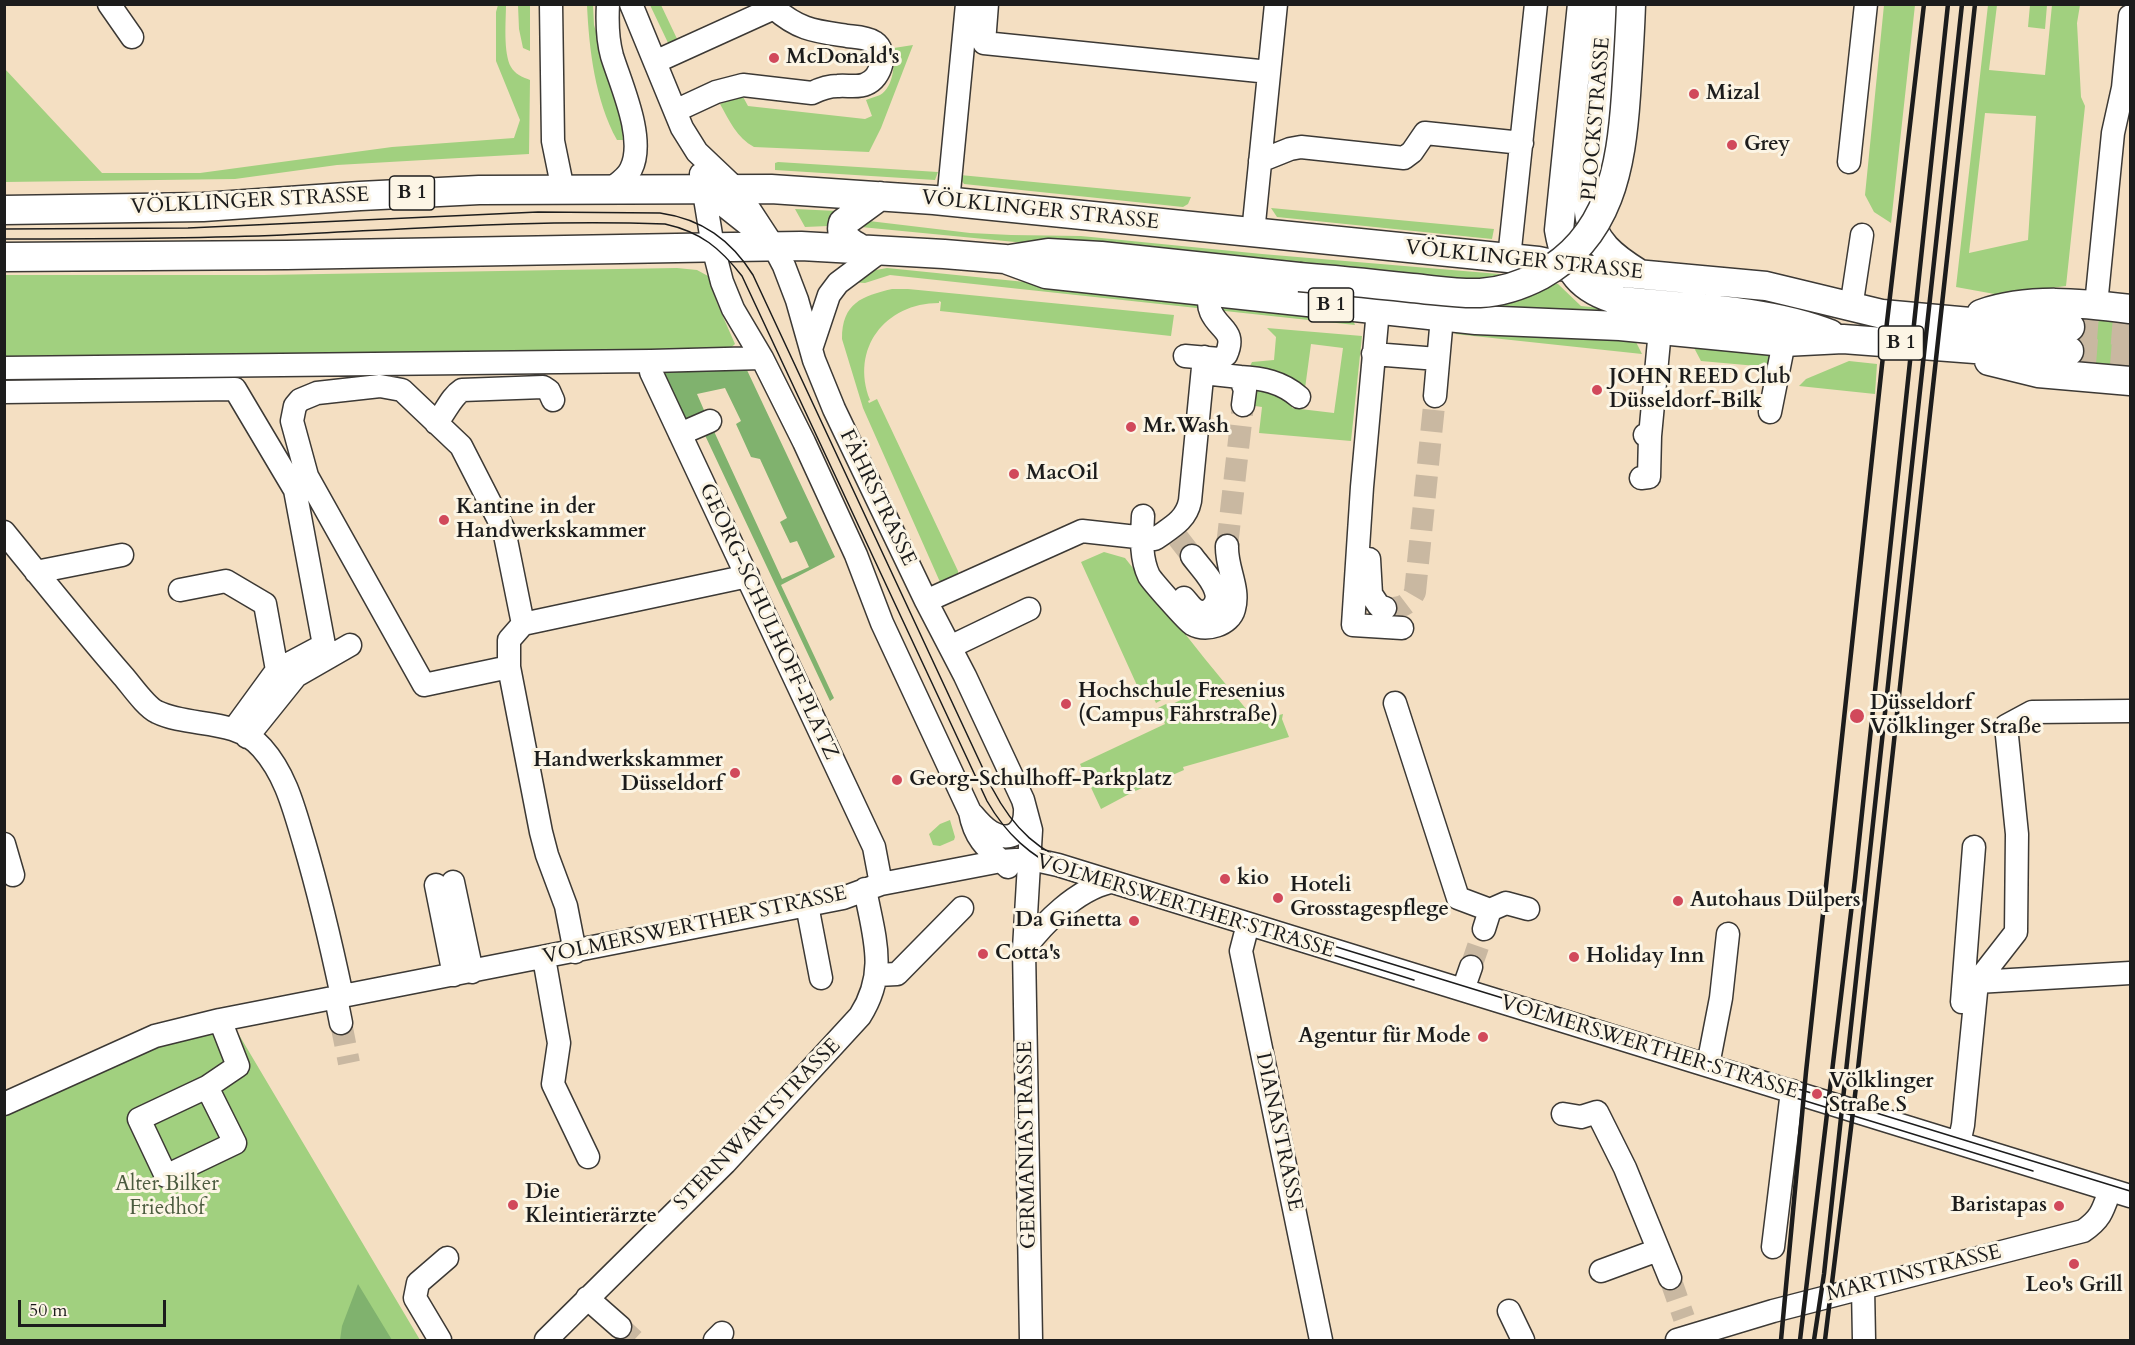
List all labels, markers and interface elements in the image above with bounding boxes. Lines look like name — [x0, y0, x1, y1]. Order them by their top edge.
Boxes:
street label: PLOCKSTRASSE — [1577, 36, 1617, 202]
place label: McDonald's — [786, 45, 900, 71]
marker: McDonald's — [767, 51, 781, 65]
place label: Mizal — [1706, 81, 1760, 107]
marker: Mizal — [1687, 87, 1701, 101]
place label: Grey — [1744, 132, 1790, 158]
marker: Grey — [1725, 138, 1739, 152]
road number: B 1 — [390, 176, 434, 210]
street label: VÖLKLINGER STRASSE — [130, 183, 370, 221]
street label: VÖLKLINGER STRASSE — [920, 186, 1160, 236]
street label: VÖLKLINGER STRASSE — [1404, 236, 1644, 286]
road number: B 1 — [1308, 288, 1354, 322]
road number: B 1 — [1878, 326, 1924, 360]
place label: JOHN REED Club Düsseldorf-Bilk — [1609, 365, 1791, 415]
marker: JOHN REED Club Düsseldorf-Bilk — [1590, 383, 1604, 397]
place label: Mr.Wash — [1143, 414, 1229, 440]
marker: Mr.Wash — [1124, 420, 1138, 434]
street label: FÄHRSTRASSE — [833, 426, 921, 570]
place label: MacOil — [1026, 461, 1098, 487]
marker: MacOil — [1007, 467, 1021, 481]
street label: GEORG-SCHULHOFF-PLATZ — [693, 480, 843, 764]
place label: Kantine in der Handwerkskammer — [456, 495, 646, 545]
marker: Kantine in der Handwerkskammer — [437, 513, 451, 527]
place label: Hochschule Fresenius (Campus Fährstraße) — [1078, 679, 1285, 729]
place label: Düsseldorf Völklinger Straße — [1870, 691, 2042, 741]
marker: Hochschule Fresenius (Campus Fährstraße) — [1059, 697, 1073, 711]
marker: Düsseldorf Völklinger Straße — [1848, 707, 1866, 725]
place label: Handwerkskammer Düsseldorf — [533, 748, 723, 798]
marker: Handwerkskammer Düsseldorf — [728, 766, 742, 780]
place label: Georg-Schulhoff-Parkplatz — [909, 767, 1172, 793]
marker: Georg-Schulhoff-Parkplatz — [890, 773, 904, 787]
street label: VOLMERSWERTHER STRASSE — [1033, 850, 1337, 964]
place label: kio — [1237, 866, 1269, 892]
marker: kio — [1218, 872, 1232, 886]
place label: Hoteli Grosstagespflege — [1290, 873, 1449, 923]
street label: VOLMERSWERTHER STRASSE — [541, 881, 849, 971]
place label: Autohaus Dülpers — [1690, 888, 1861, 914]
marker: Hoteli Grosstagespflege — [1271, 891, 1285, 905]
marker: Autohaus Dülpers — [1671, 894, 1685, 908]
place label: Da Ginetta — [1015, 908, 1122, 934]
marker: Da Ginetta — [1127, 914, 1141, 928]
place label: Cotta's — [995, 941, 1061, 967]
place label: Holiday Inn — [1586, 944, 1705, 970]
marker: Cotta's — [976, 947, 990, 961]
marker: Holiday Inn — [1567, 950, 1581, 964]
street label: VOLMERSWERTHER STRASSE — [1497, 991, 1801, 1105]
place label: Agentur für Mode — [1298, 1024, 1471, 1050]
marker: Agentur für Mode — [1476, 1030, 1490, 1044]
street label: STERNWARTSTRASSE — [669, 1034, 847, 1216]
street label: GERMANIASTRASSE — [1014, 1041, 1042, 1249]
street label: DIANASTRASSE — [1249, 1050, 1307, 1214]
place label: Völklinger Straße S — [1829, 1069, 1934, 1119]
marker: Völklinger Straße S — [1810, 1087, 1824, 1101]
park label: Alter Bilker Friedhof — [115, 1172, 219, 1222]
place label: Die Kleintierärzte — [525, 1180, 657, 1230]
place label: Baristapas — [1950, 1193, 2047, 1219]
marker: Die Kleintierärzte — [506, 1198, 520, 1212]
marker: Baristapas — [2052, 1199, 2066, 1213]
street label: MARTINSTRASSE — [1824, 1240, 2004, 1308]
marker: Leo's Grill — [2067, 1257, 2081, 1271]
place label: Leo's Grill — [2025, 1273, 2123, 1299]
scale bar — [21, 1288, 170, 1326]
text: 50 m — [29, 1298, 68, 1323]

